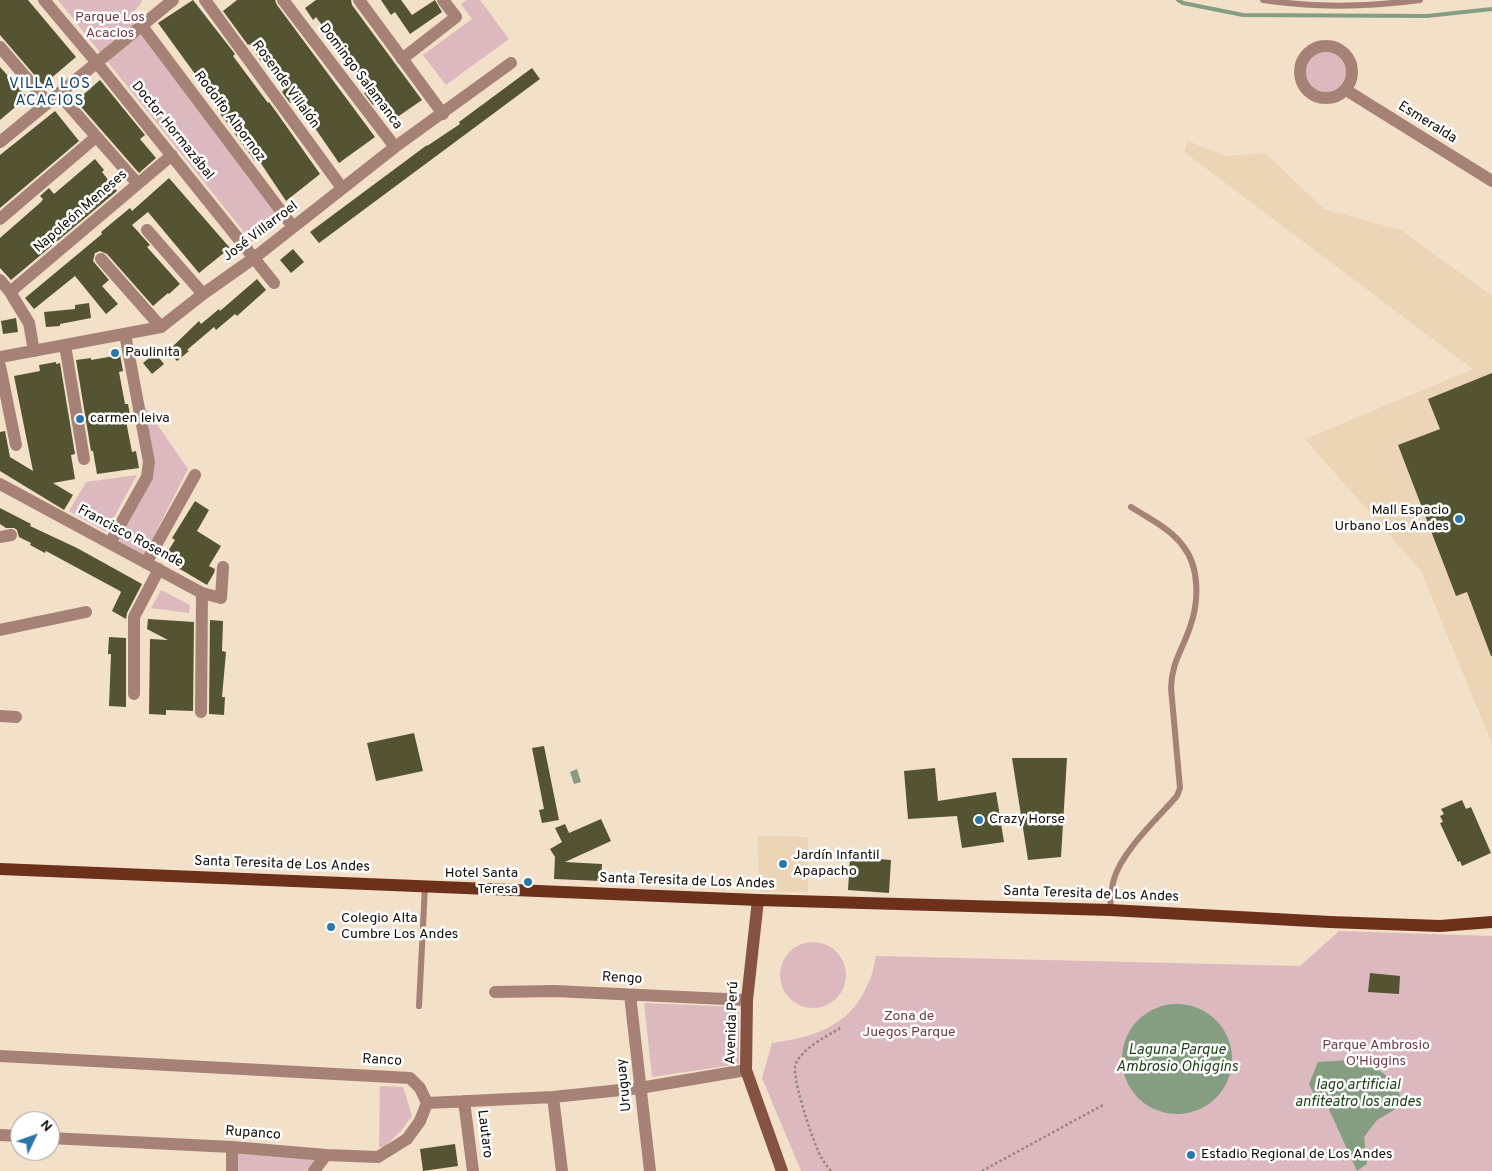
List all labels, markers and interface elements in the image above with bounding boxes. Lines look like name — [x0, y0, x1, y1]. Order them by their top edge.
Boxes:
park label: Parque Los Acacios — [75, 10, 145, 42]
street label: Domingo Salamanca — [315, 21, 405, 133]
street label: Rosende Villalón — [248, 38, 322, 132]
street label: Rodolfo Albornoz — [189, 68, 269, 166]
district label: VILLA LOS ACACIOS — [8, 76, 92, 111]
street label: Doctor Hormazábal — [127, 78, 217, 184]
street label: Esmeralda — [1395, 98, 1459, 148]
street label: Napoleón Meneses — [31, 167, 131, 257]
street label: José Villarroel — [220, 198, 302, 266]
place label: Paulinita — [125, 345, 180, 361]
marker: Paulinita — [109, 347, 121, 359]
place label: carmen leiva — [90, 411, 170, 427]
marker: carmen leiva — [74, 413, 86, 425]
street label: Francisco Rosende — [74, 502, 186, 572]
place label: Mall Espacio Urbano Los Andes — [1334, 503, 1449, 536]
marker: Mall Espacio Urbano Los Andes — [1453, 513, 1465, 525]
place label: Crazy Horse — [989, 812, 1065, 828]
marker: Crazy Horse — [973, 814, 985, 826]
place label: Jardín Infantil Apapacho — [793, 848, 880, 880]
street label: Santa Teresita de Los Andes — [194, 854, 370, 876]
marker: Jardín Infantil Apapacho — [777, 858, 789, 870]
place label: Hotel Santa Teresa — [445, 866, 518, 899]
street label: Santa Teresita de Los Andes — [599, 871, 775, 893]
marker: Hotel Santa Teresa — [522, 876, 534, 888]
street label: Santa Teresita de Los Andes — [1003, 884, 1179, 906]
place label: Colegio Alta Cumbre Los Andes — [341, 911, 458, 944]
marker: Colegio Alta Cumbre Los Andes — [325, 921, 337, 933]
street label: Rengo — [601, 970, 643, 988]
street label: Avenida Perú — [723, 981, 743, 1065]
park label: Zona de Juegos Parque — [863, 1009, 955, 1042]
park label: Parque Ambrosio O'Higgins — [1322, 1038, 1430, 1070]
water label: Laguna Parque Ambrosio Ohiggins — [1116, 1042, 1238, 1077]
street label: Ranco — [362, 1052, 402, 1070]
street label: Uruguay — [614, 1058, 636, 1112]
water label: lago artificial anfiteatro los andes — [1295, 1077, 1421, 1112]
street label: Lautaro — [473, 1109, 495, 1159]
north arrow — [10, 1111, 60, 1161]
text: N — [36, 1117, 55, 1136]
street label: Rupanco — [225, 1124, 281, 1144]
place label: Estadio Regional de Los Andes — [1201, 1147, 1392, 1163]
marker: Estadio Regional de Los Andes — [1185, 1149, 1197, 1161]

